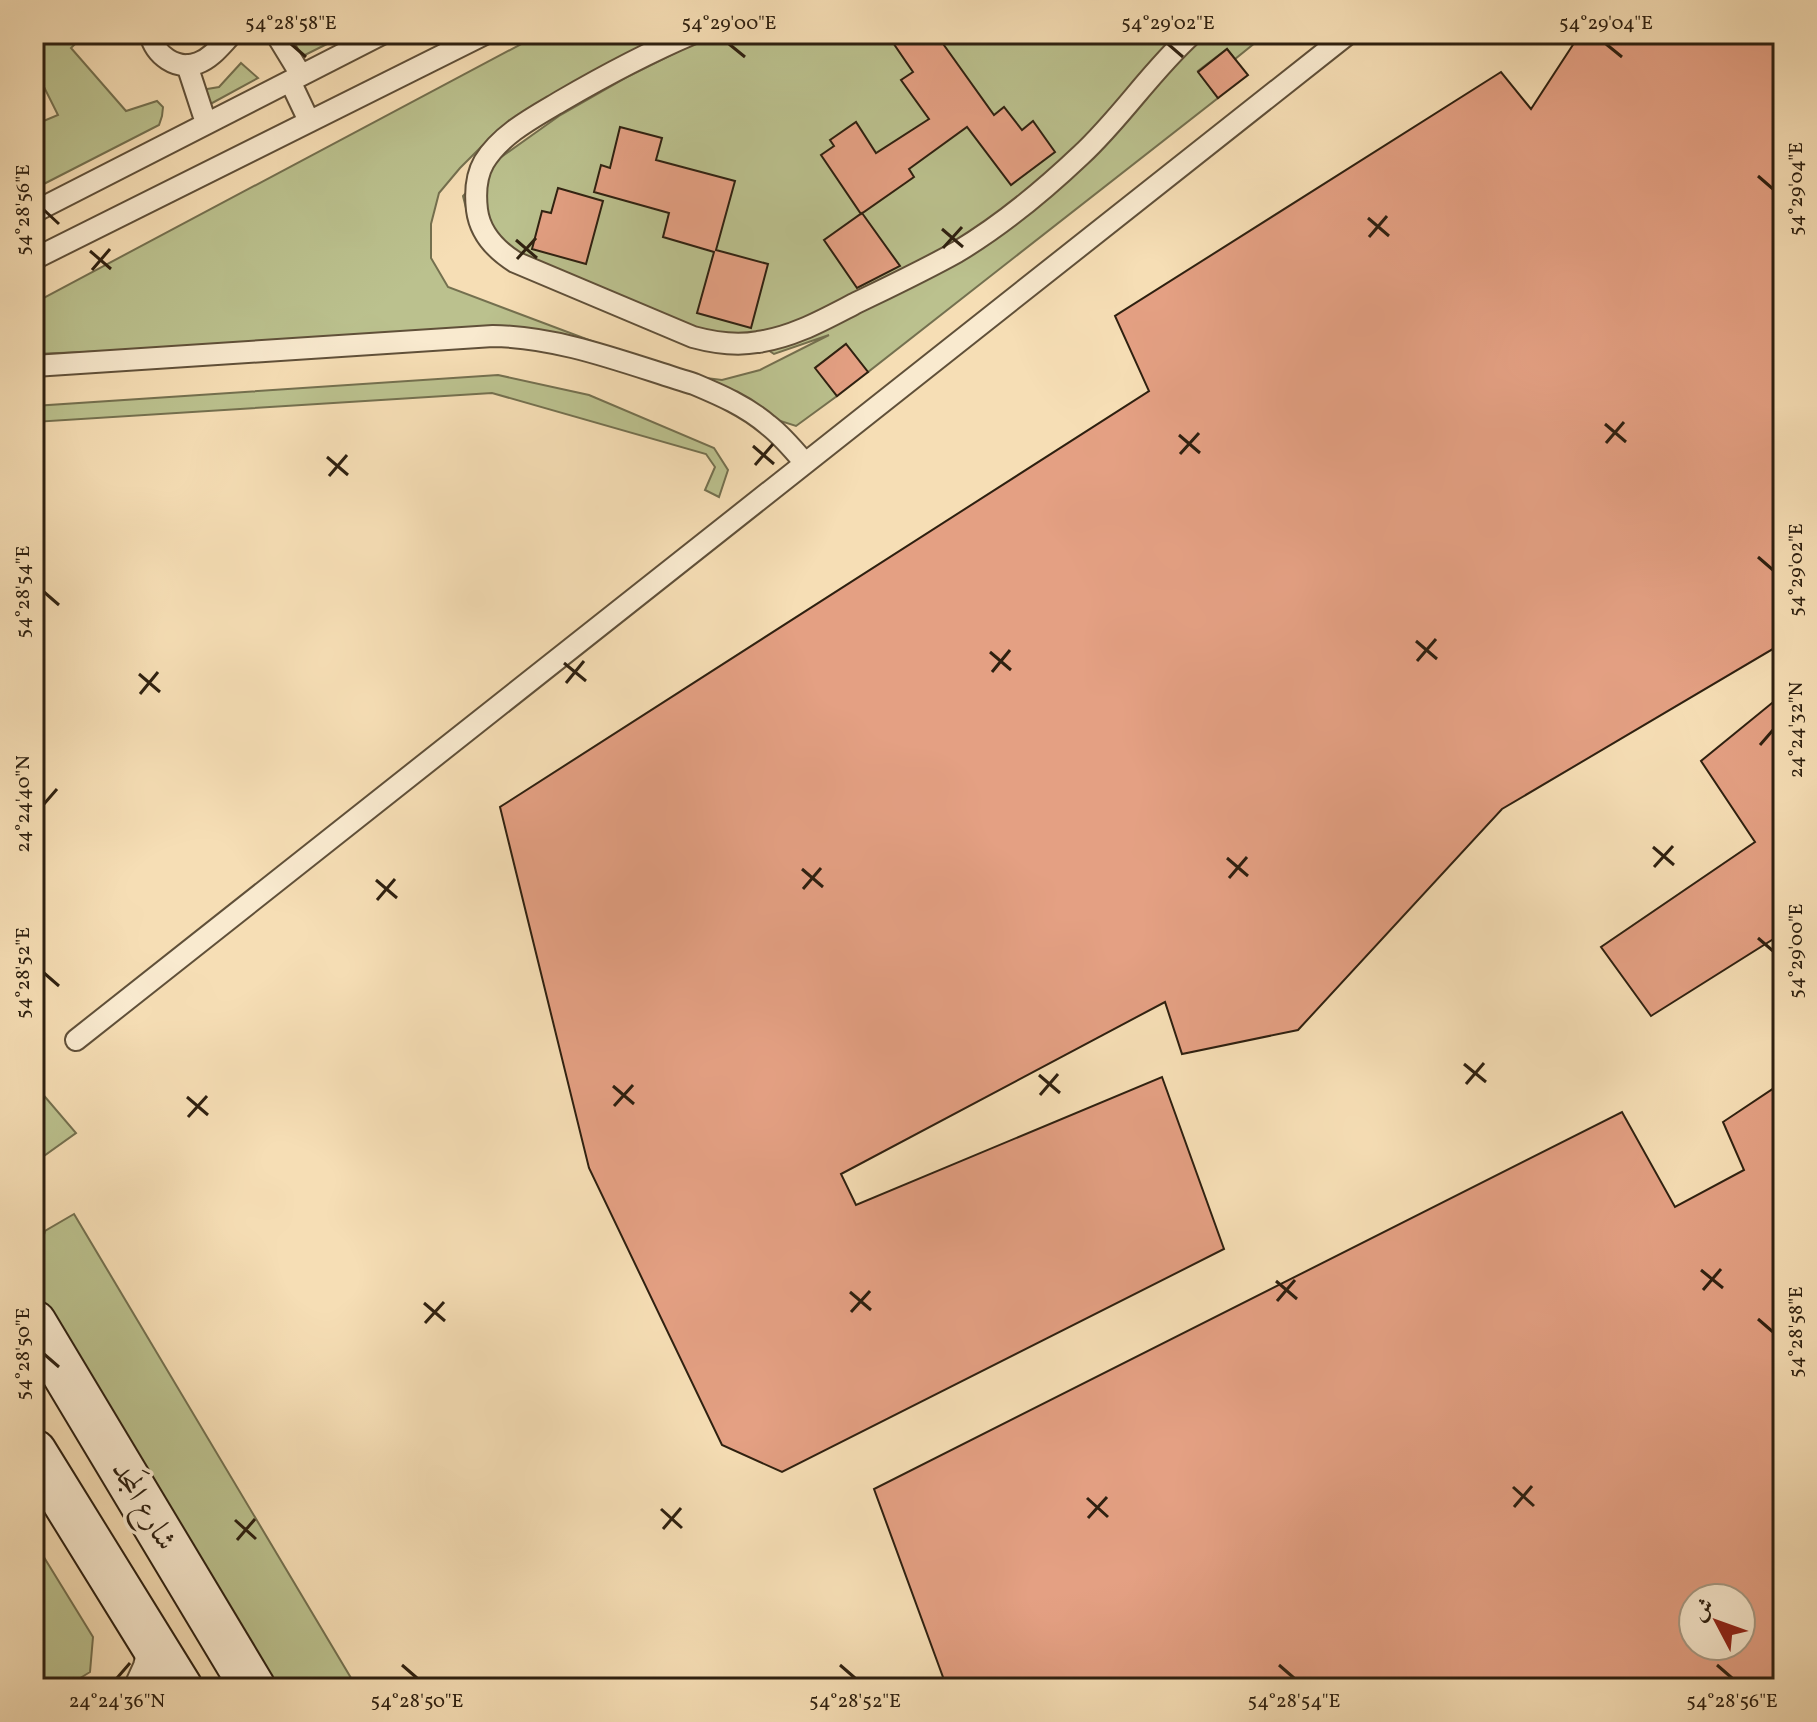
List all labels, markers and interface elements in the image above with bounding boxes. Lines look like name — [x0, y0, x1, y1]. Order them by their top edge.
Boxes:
text: 54°28'58"E — [245, 10, 337, 38]
text: 54°29'00"E — [681, 10, 777, 38]
text: 54°29'02"E — [1121, 10, 1215, 38]
text: 54°29'04"E — [1559, 10, 1653, 38]
text: 54°29'04"E — [1783, 142, 1811, 236]
text: 54°28'56"E — [10, 164, 38, 256]
text: 54°29'02"E — [1783, 523, 1811, 617]
text: 54°28'54"E — [10, 546, 38, 638]
text: 24°24'32"N — [1783, 682, 1811, 778]
text: 24°24'40"N — [10, 755, 38, 853]
text: 54°29'00"E — [1783, 903, 1811, 999]
text: 54°28'52"E — [10, 927, 38, 1019]
text: 54°28'58"E — [1783, 1286, 1811, 1378]
text: 54°28'50"E — [10, 1308, 38, 1400]
street label: شارع المَجد — [98, 1452, 189, 1560]
north arrow — [1677, 1582, 1757, 1662]
text: ش — [1685, 1592, 1723, 1629]
text: 24°24'36"N — [69, 1688, 165, 1716]
text: 54°28'50"E — [371, 1688, 463, 1716]
text: 54°28'52"E — [809, 1688, 901, 1716]
text: 54°28'54"E — [1248, 1688, 1340, 1716]
text: 54°28'56"E — [1686, 1688, 1778, 1716]

